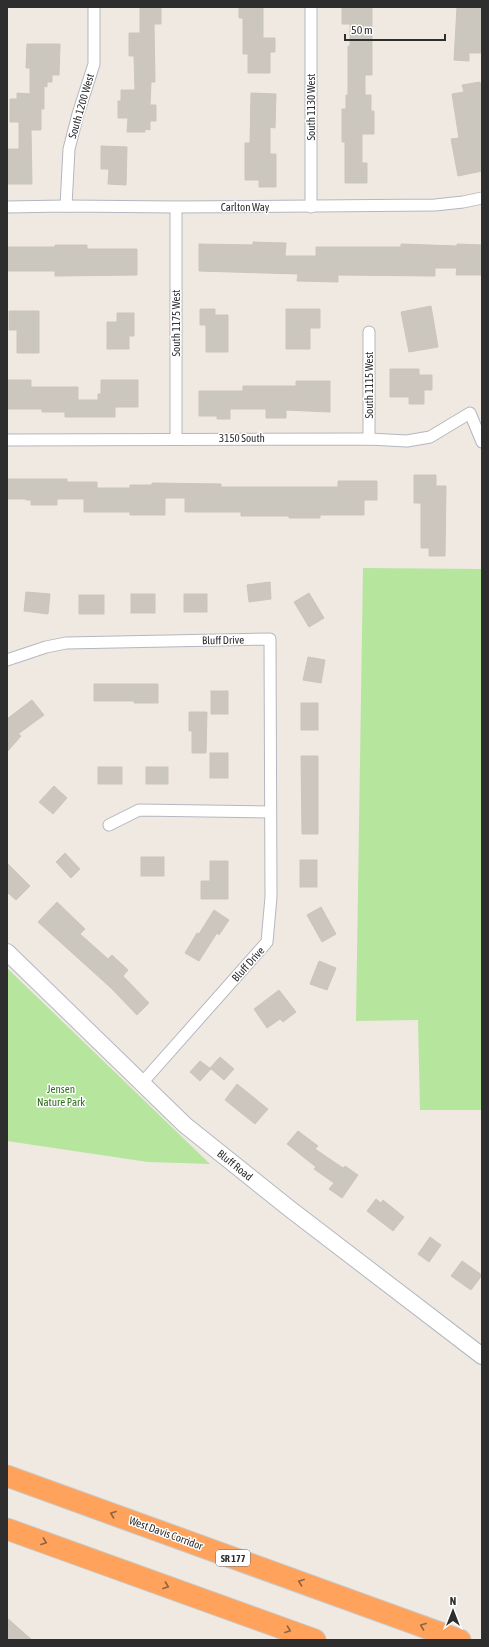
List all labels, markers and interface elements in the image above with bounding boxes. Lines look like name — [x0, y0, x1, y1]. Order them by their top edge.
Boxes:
scale bar — [345, 16, 445, 42]
text: 50 m — [351, 23, 373, 37]
street label: South 1200 West — [66, 72, 96, 140]
street label: South 1130 West — [305, 74, 317, 141]
street label: Carlton Way — [221, 201, 270, 213]
street label: South 1175 West — [170, 290, 182, 357]
street label: South 1115 West — [363, 352, 375, 419]
street label: 3150 South — [219, 432, 265, 444]
street label: Bluff Drive — [202, 634, 244, 646]
street label: Bluff Drive — [229, 944, 267, 984]
park label: Jensen Nature Park — [37, 1083, 85, 1108]
street label: Bluff Road — [215, 1147, 255, 1183]
one-way arrow — [109, 1510, 116, 1519]
street label: West Davis Corridor — [127, 1514, 205, 1552]
one-way arrow — [40, 1537, 47, 1545]
road number: SR 177 — [216, 1550, 250, 1566]
one-way arrow — [297, 1578, 304, 1586]
one-way arrow — [162, 1581, 169, 1590]
north arrow — [433, 1591, 473, 1631]
text: N — [450, 1595, 456, 1607]
one-way arrow — [420, 1623, 427, 1631]
one-way arrow — [285, 1626, 292, 1634]

